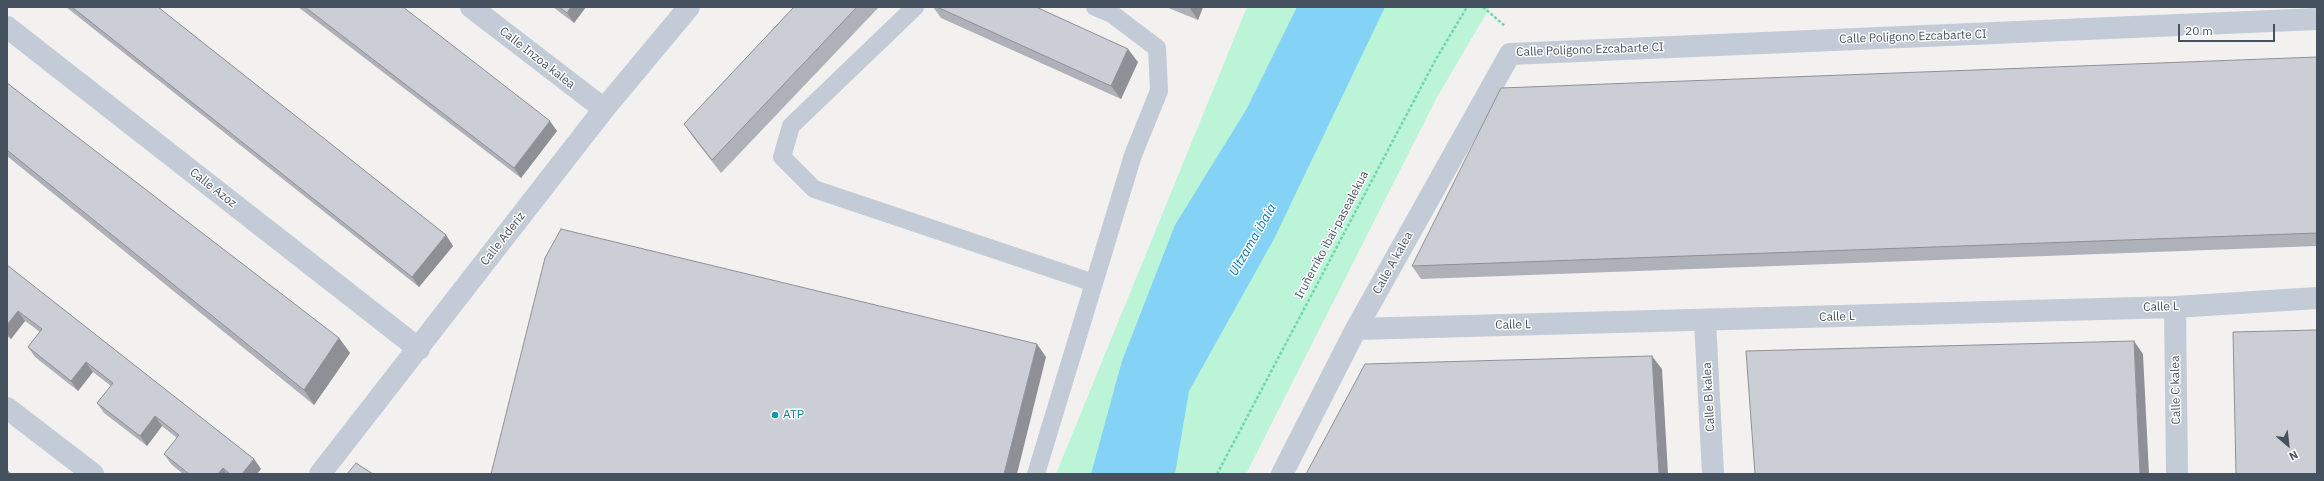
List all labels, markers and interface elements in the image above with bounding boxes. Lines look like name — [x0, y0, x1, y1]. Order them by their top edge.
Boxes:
scale bar — [2180, 16, 2277, 42]
text: 20 m — [2185, 23, 2213, 38]
street label: Calle Inzoa kalea — [496, 24, 578, 92]
street label: Calle Polígono Ezcabarte CI — [1839, 27, 1987, 47]
street label: Calle Polígono Ezcabarte CI — [1516, 40, 1664, 60]
street label: Calle Azoz — [187, 165, 239, 211]
street label: Iruñerriko ibai-pasealekua — [1292, 169, 1372, 301]
water label: Ultzama ibaia — [1226, 201, 1280, 279]
street label: Calle Aderiz — [478, 209, 528, 269]
street label: Calle A kalea — [1370, 229, 1416, 297]
street label: Calle L — [2143, 299, 2179, 315]
street label: Calle L — [1819, 309, 1855, 325]
street label: Calle L — [1495, 317, 1531, 333]
street label: Calle C kalea — [2168, 355, 2184, 425]
street label: Calle B kalea — [1700, 362, 1718, 432]
place label: ATP — [783, 408, 804, 422]
marker: ATP — [770, 410, 780, 420]
north arrow — [2268, 425, 2308, 465]
text: N — [2287, 448, 2300, 464]

